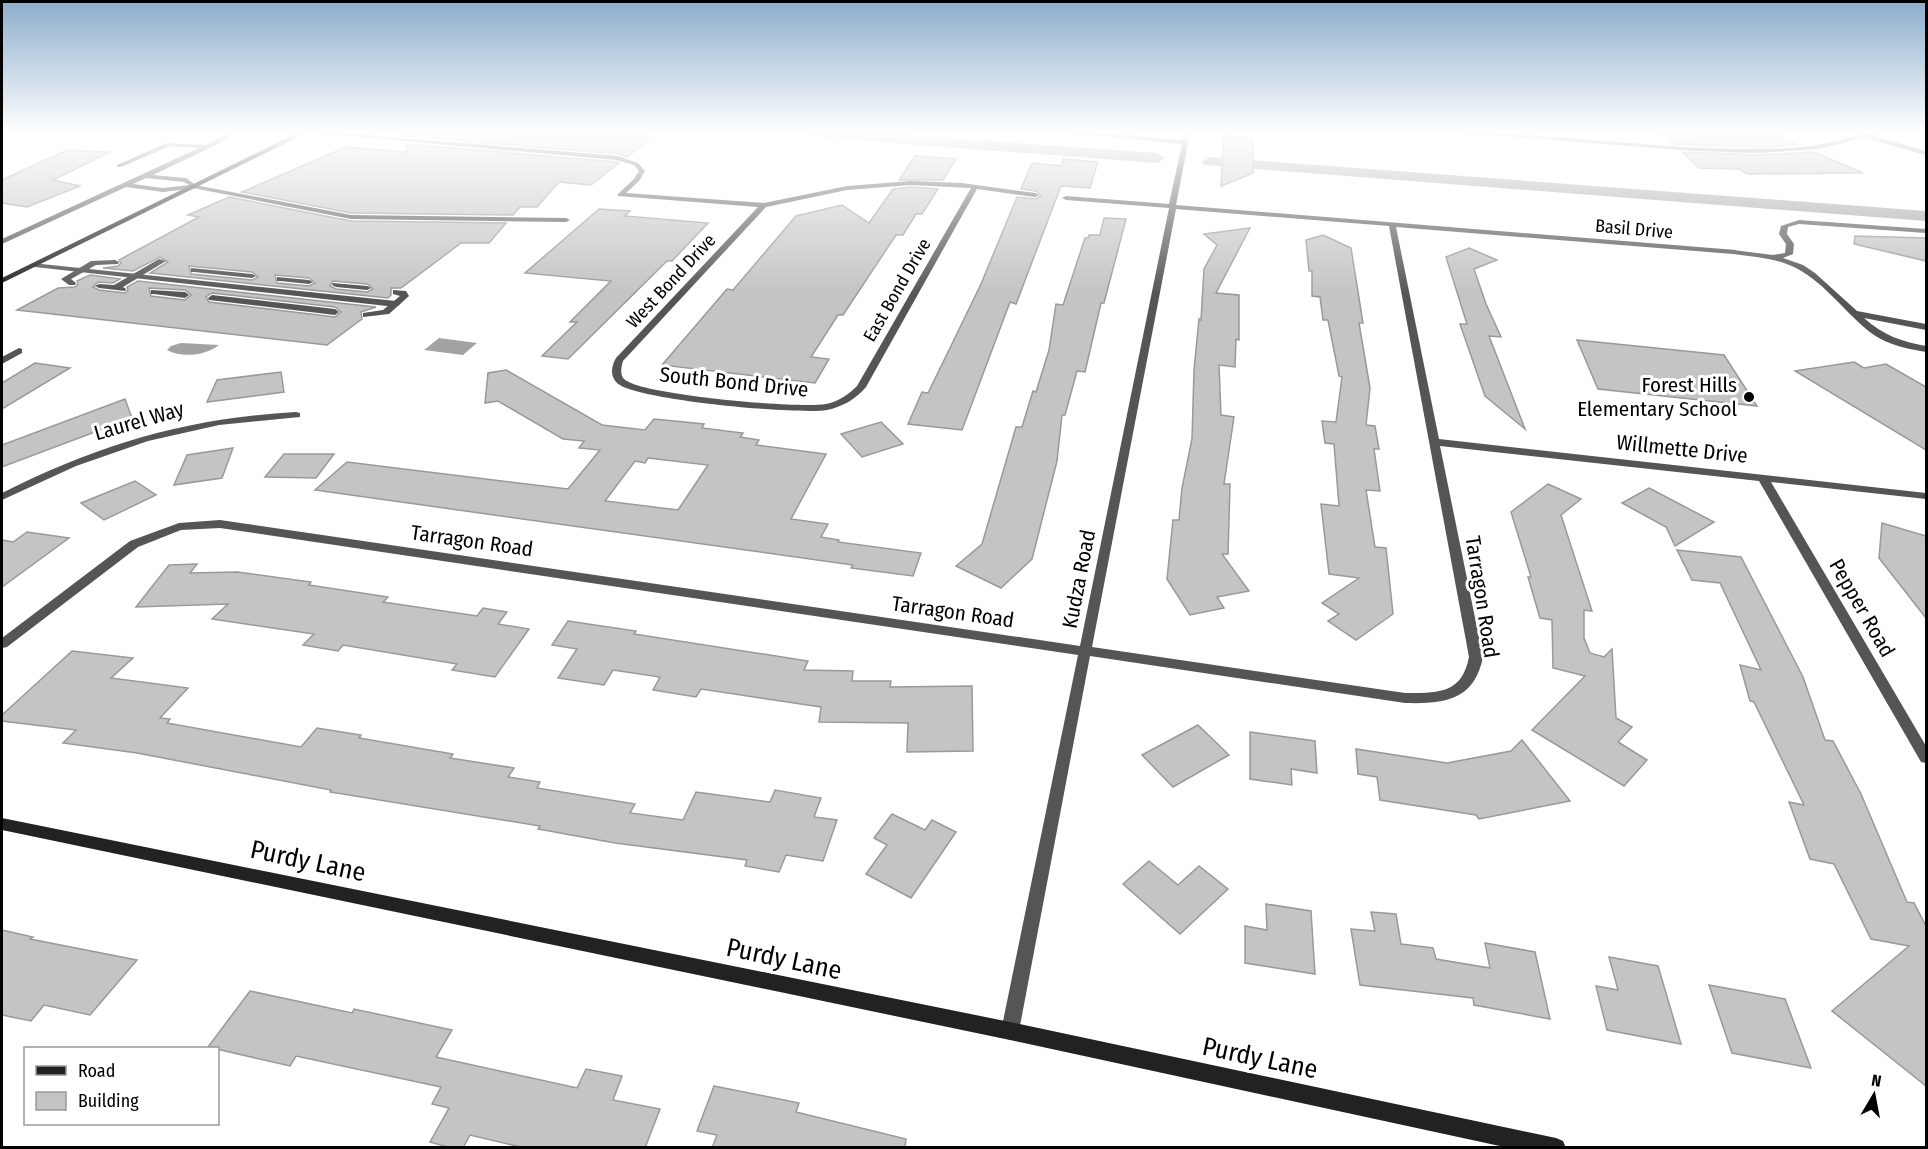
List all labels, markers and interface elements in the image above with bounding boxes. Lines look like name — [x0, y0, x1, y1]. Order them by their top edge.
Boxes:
street label: Basil Drive — [1594, 215, 1674, 243]
street label: West Bond Drive — [622, 229, 720, 333]
street label: East Bond Drive — [859, 234, 935, 346]
street label: South Bond Drive — [658, 361, 810, 403]
place label: Forest Hills Elementary School — [1577, 372, 1737, 422]
marker: Forest Hills Elementary School — [1742, 390, 1756, 404]
street label: Laurel Way — [91, 396, 188, 446]
street label: Willmette Drive — [1615, 429, 1749, 469]
street label: Tarragon Road — [409, 520, 535, 562]
street label: Kudza Road — [1057, 527, 1101, 631]
street label: Tarragon Road — [1460, 534, 1504, 660]
street label: Pepper Road — [1823, 554, 1901, 662]
street label: Tarragon Road — [890, 591, 1016, 633]
street label: Purdy Lane — [247, 834, 369, 888]
street label: Purdy Lane — [723, 932, 845, 986]
street label: Purdy Lane — [1199, 1031, 1321, 1085]
legend — [24, 1047, 219, 1125]
text: Road — [78, 1060, 115, 1082]
north arrow — [1844, 1065, 1904, 1125]
text: N — [1870, 1071, 1883, 1091]
text: Building — [78, 1090, 139, 1112]

